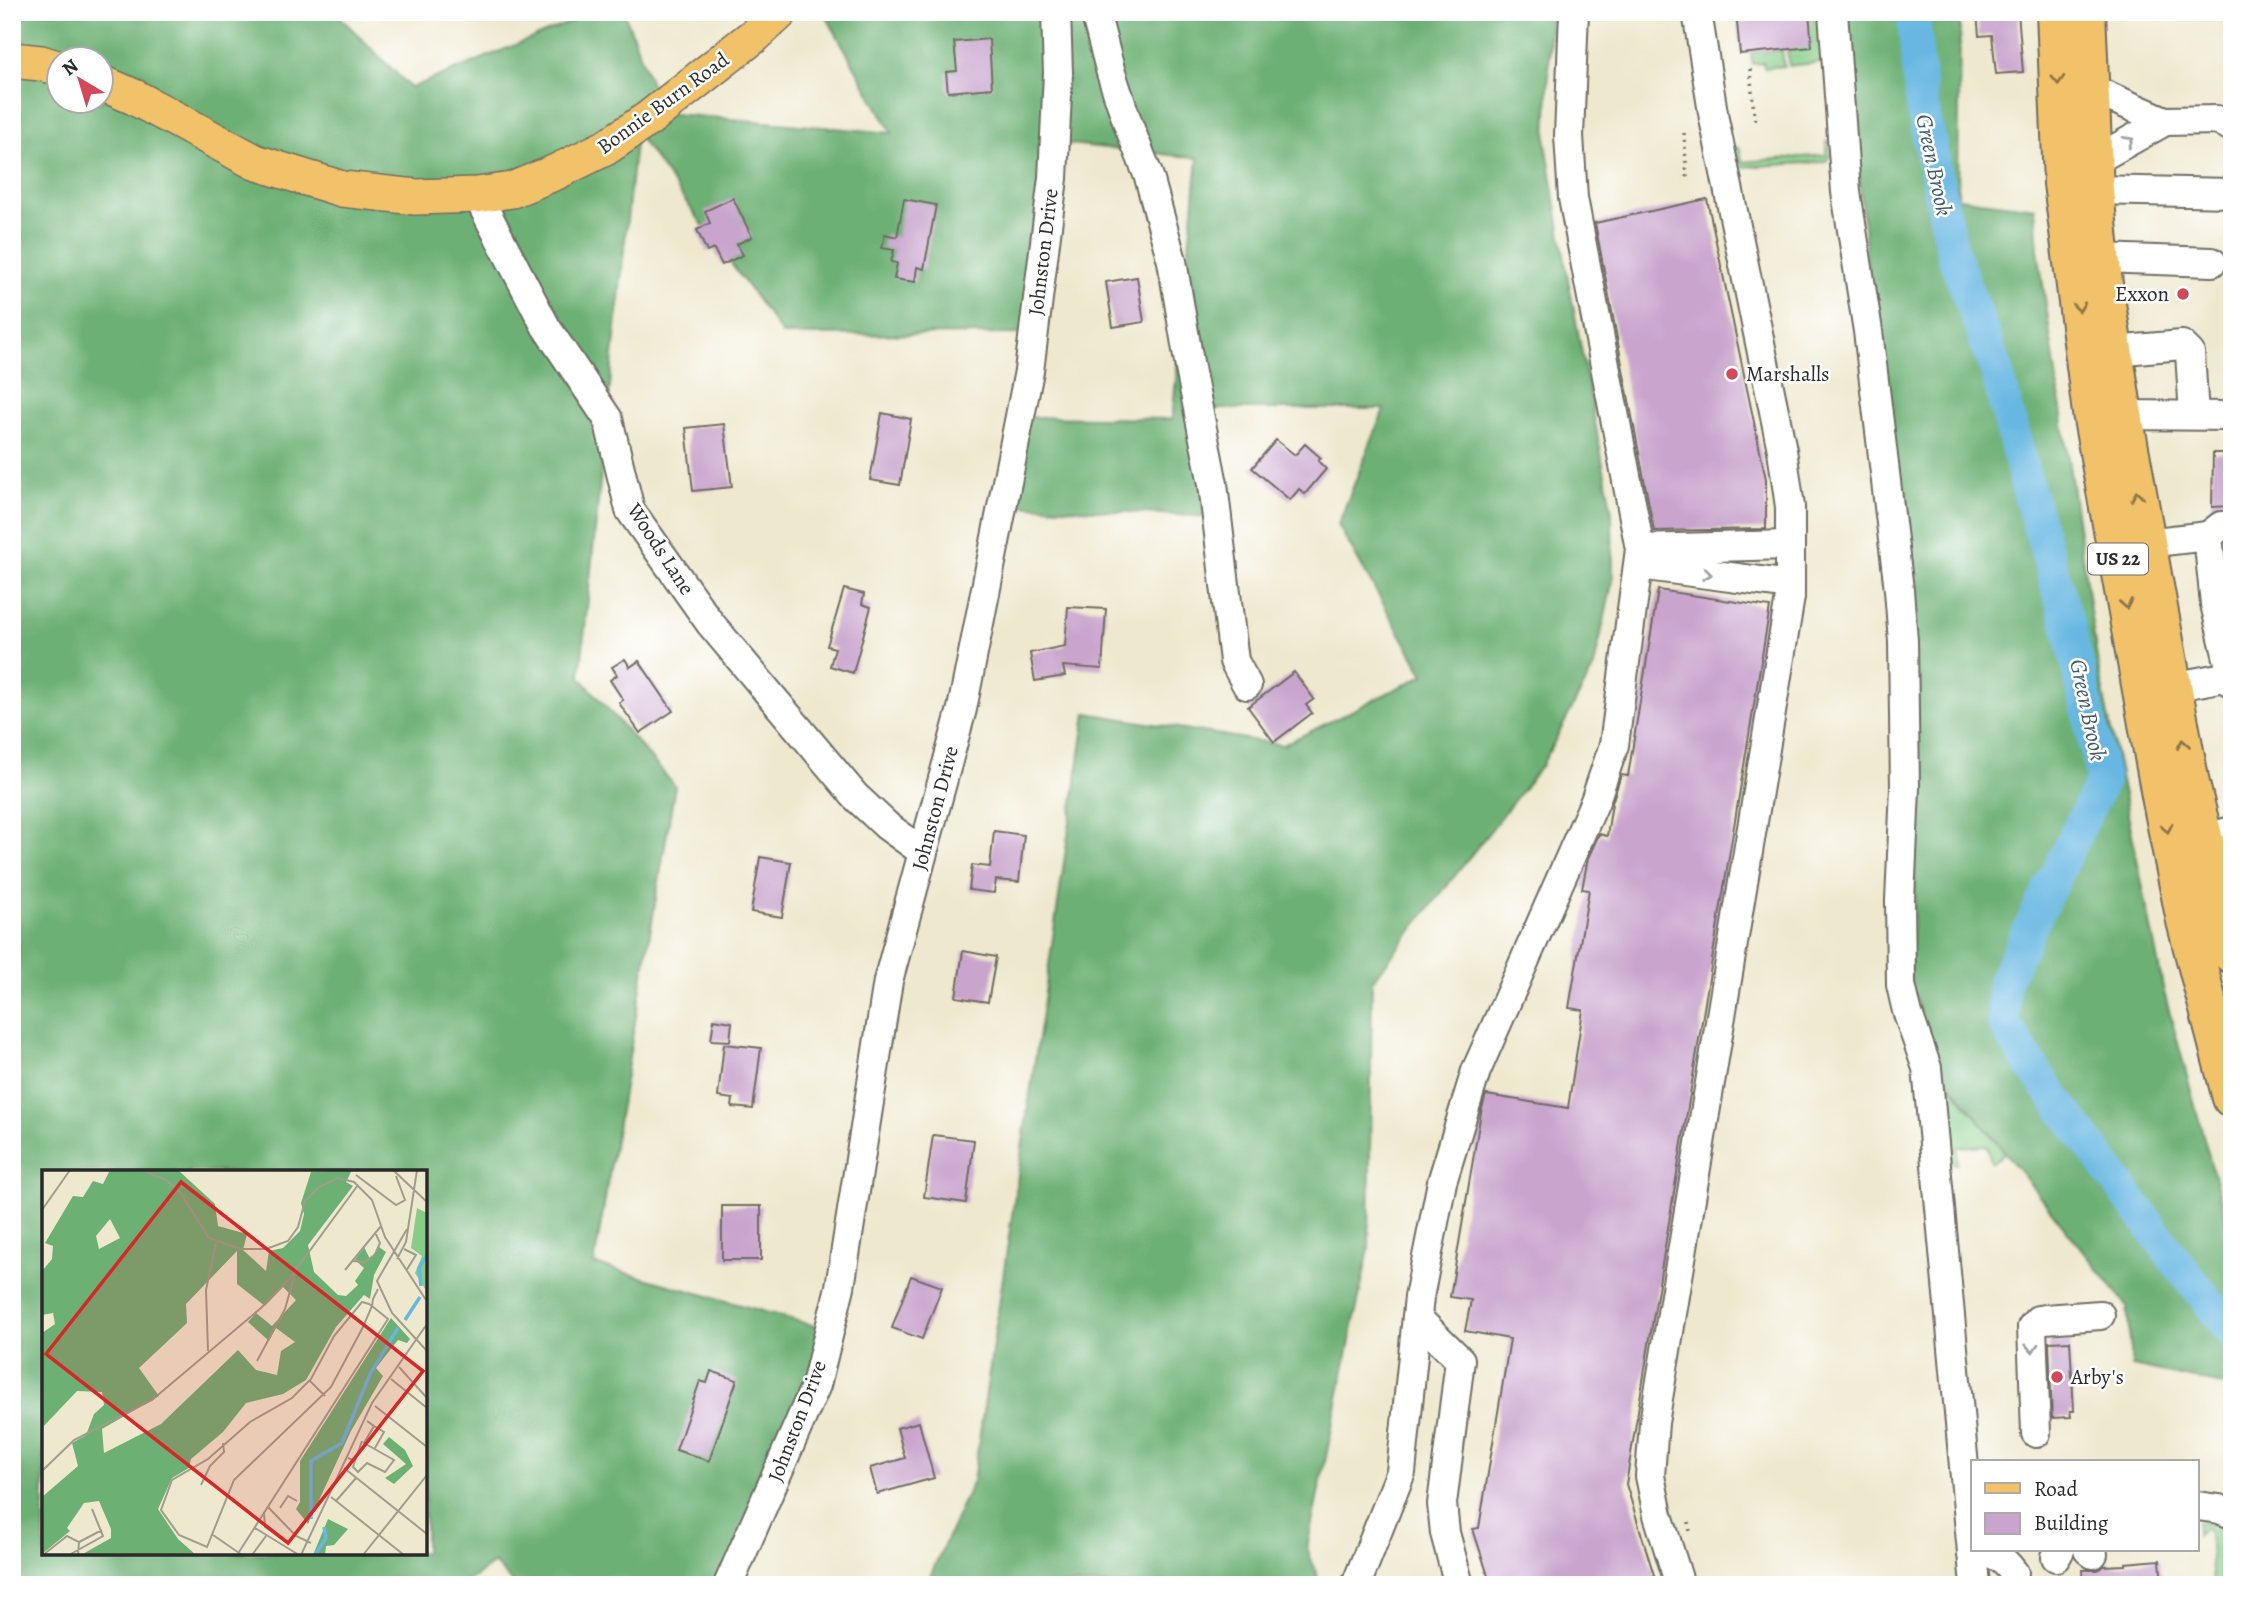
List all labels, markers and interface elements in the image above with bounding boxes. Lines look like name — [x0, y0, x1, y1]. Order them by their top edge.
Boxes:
street label: Bonnie Burn Road — [591, 45, 735, 160]
north arrow — [46, 46, 116, 116]
text: N — [57, 53, 84, 82]
one-way arrow — [2051, 75, 2066, 86]
water label: Green Brook — [1908, 111, 1960, 219]
one-way arrow — [2121, 136, 2134, 149]
street label: Johnston Drive — [1021, 187, 1065, 317]
place label: Exxon — [2115, 280, 2169, 308]
marker: Exxon — [2175, 286, 2191, 302]
one-way arrow — [2072, 301, 2087, 313]
place label: Marshalls — [1746, 360, 1830, 388]
marker: Marshalls — [1724, 366, 1740, 382]
one-way arrow — [2131, 490, 2146, 502]
street label: Woods Lane — [620, 497, 701, 600]
road number: US 22 — [2088, 544, 2148, 574]
one-way arrow — [1701, 566, 1713, 581]
one-way arrow — [2118, 598, 2133, 610]
water label: Green Brook — [2062, 656, 2114, 764]
one-way arrow — [2176, 738, 2191, 750]
street label: Johnston Drive — [905, 743, 965, 873]
one-way arrow — [2159, 822, 2174, 834]
inset map — [42, 1170, 427, 1555]
one-way arrow — [2024, 1343, 2039, 1354]
street label: Johnston Drive — [761, 1356, 833, 1486]
place label: Arby's — [2070, 1363, 2124, 1391]
marker: Arby's — [2049, 1369, 2065, 1385]
legend — [1971, 1460, 2198, 1552]
text: Road — [2034, 1475, 2078, 1503]
text: Building — [2034, 1509, 2109, 1537]

